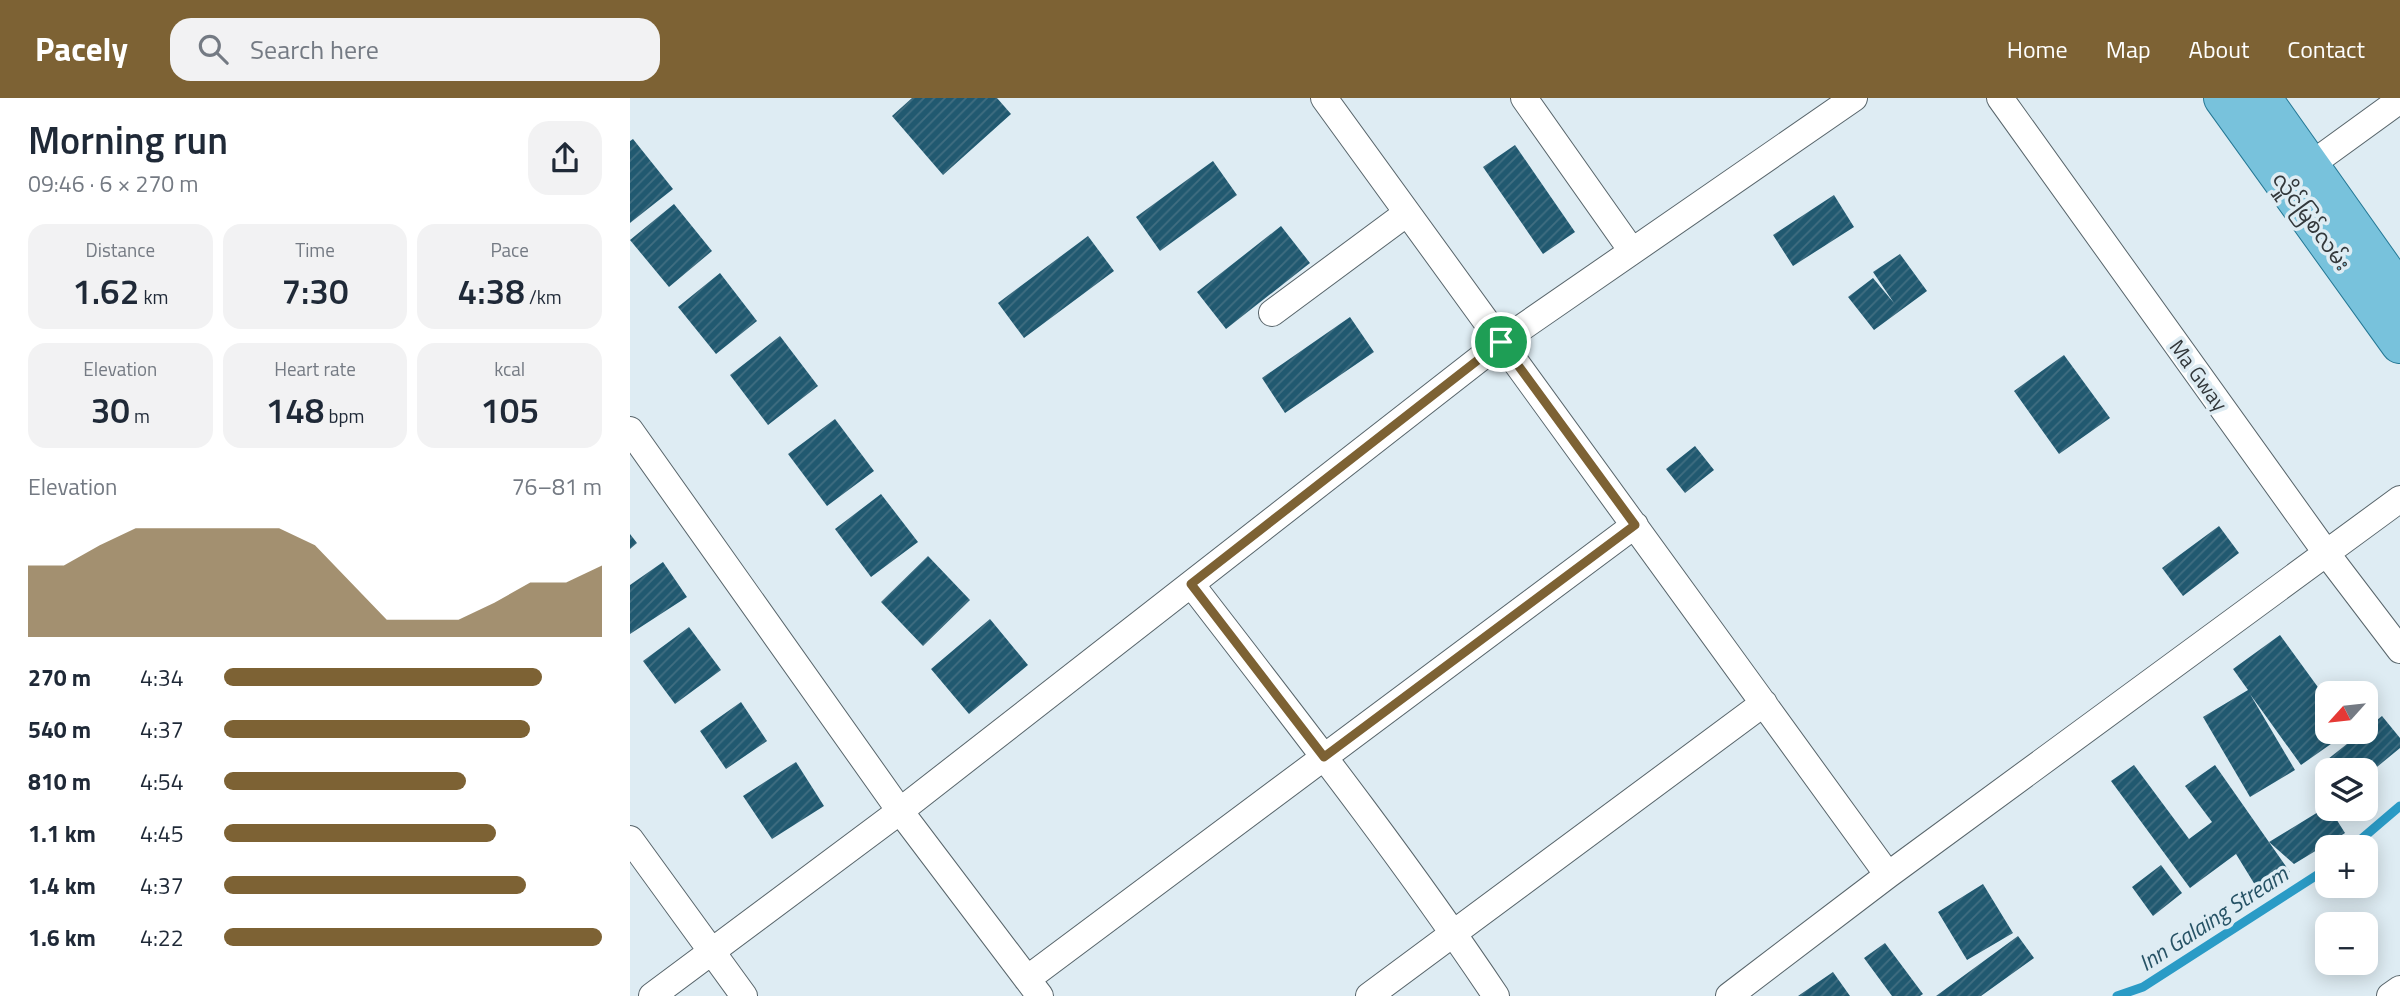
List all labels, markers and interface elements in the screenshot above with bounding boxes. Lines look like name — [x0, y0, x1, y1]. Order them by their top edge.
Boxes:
search box — [170, 18, 660, 81]
text: Pacely — [35, 24, 128, 74]
icon: search — [194, 30, 232, 68]
text: Search here — [250, 30, 379, 69]
text: Home — [2007, 31, 2068, 67]
text: Map — [2106, 31, 2151, 67]
text: About — [2189, 31, 2249, 67]
text: Contact — [2287, 31, 2365, 67]
text: Morning run — [28, 111, 228, 169]
button: share — [528, 121, 602, 195]
street label: လှိုင်မြစ်လမ်း — [2263, 165, 2359, 278]
text: 09:46 · 6 × 270 m — [28, 166, 198, 201]
text: Distance — [86, 235, 155, 264]
text: Time — [295, 235, 335, 264]
text: Pace — [490, 235, 529, 264]
text: 1.62 — [72, 264, 139, 318]
text: 7:30 — [281, 264, 349, 318]
text: 4:38 — [458, 264, 525, 318]
text: km — [139, 282, 169, 311]
text: /km — [525, 282, 562, 311]
pin — [1471, 312, 1531, 372]
icon: arrive — [1482, 323, 1520, 361]
street label: Ma Gway — [2162, 332, 2236, 418]
text: Elevation — [83, 354, 157, 383]
text: Heart rate — [274, 354, 356, 383]
text: kcal — [494, 354, 525, 383]
text: 30 — [91, 383, 130, 437]
text: 148 — [266, 383, 324, 437]
text: 105 — [480, 383, 539, 437]
text: m — [130, 401, 150, 430]
text: bpm — [324, 401, 364, 430]
text: Elevation — [28, 469, 117, 504]
text: 76–81 m — [512, 469, 602, 504]
text: 270 m — [28, 660, 91, 695]
text: 4:34 — [140, 660, 184, 695]
north arrow — [2315, 681, 2378, 744]
map controls — [2315, 681, 2378, 975]
text: 540 m — [28, 712, 91, 747]
text: 4:37 — [140, 712, 184, 747]
button: layers — [2315, 758, 2378, 821]
text: 810 m — [28, 764, 91, 799]
text: 4:54 — [140, 764, 184, 799]
text: 1.1 km — [28, 816, 96, 851]
text: 4:45 — [140, 816, 184, 851]
button: + — [2315, 835, 2378, 898]
water label: Inn Galaing Stream — [2131, 856, 2296, 980]
text: 1.4 km — [28, 868, 96, 903]
text: 4:37 — [140, 868, 184, 903]
button: − — [2315, 912, 2378, 975]
text: 1.6 km — [28, 920, 96, 955]
text: 4:22 — [140, 920, 184, 955]

